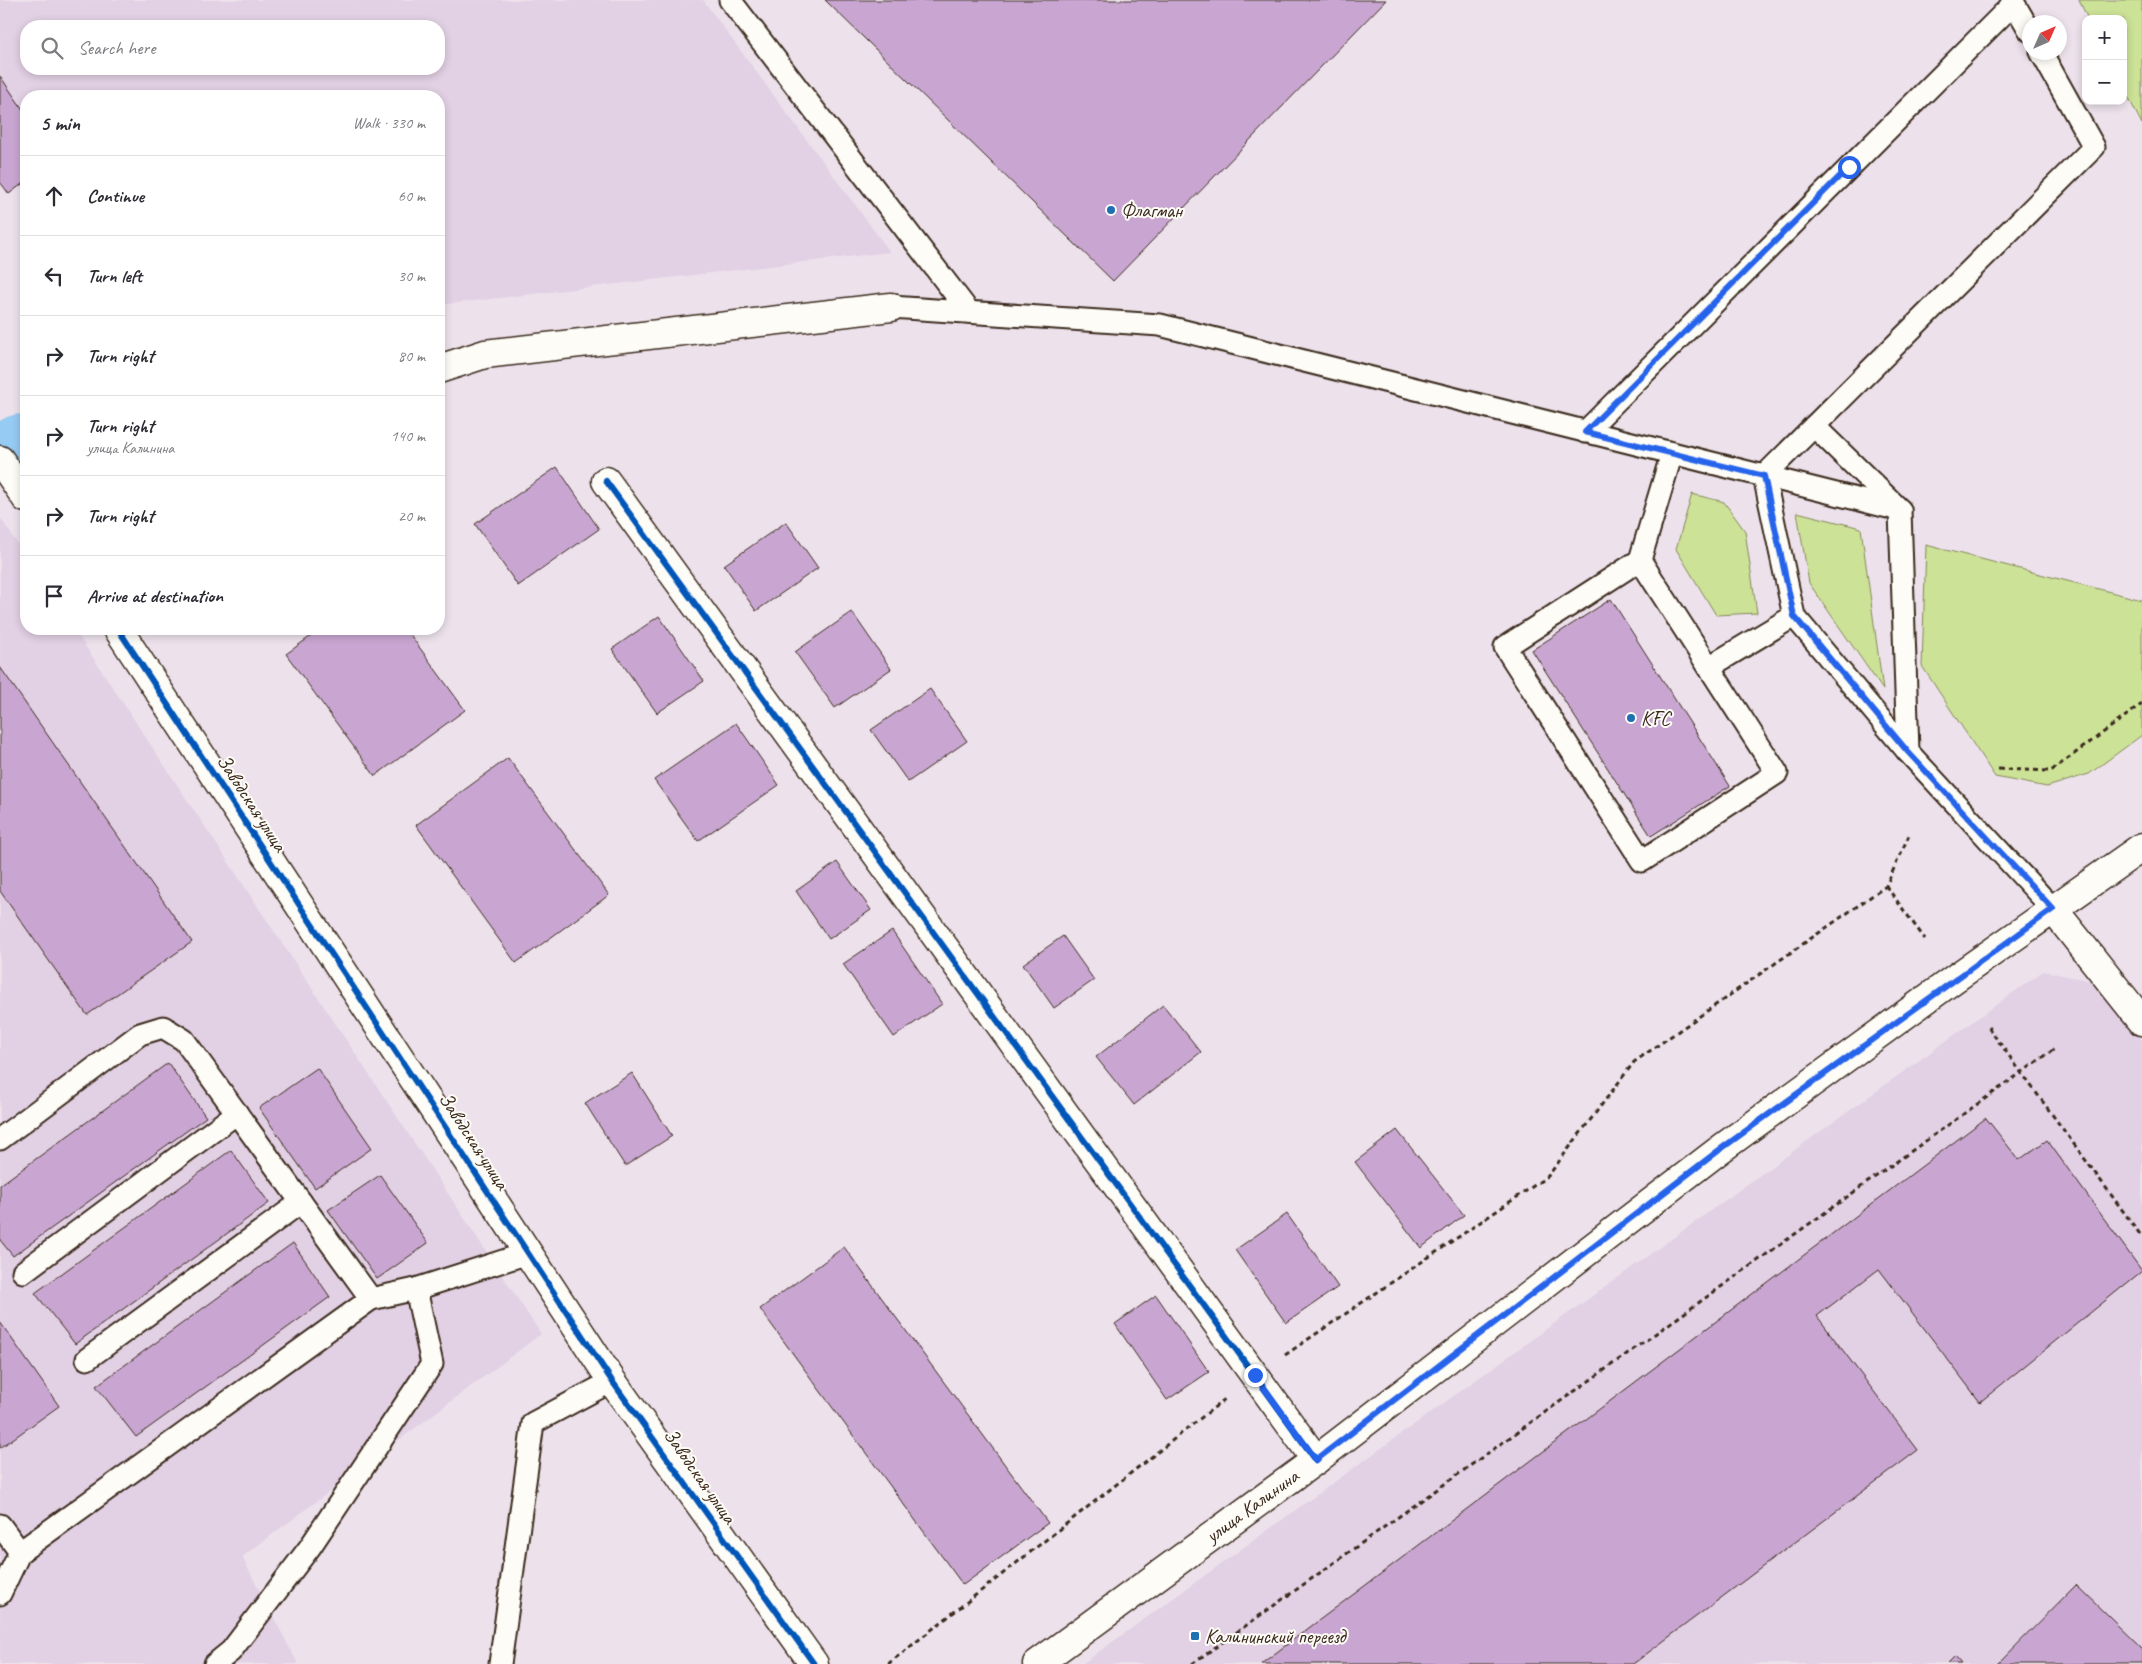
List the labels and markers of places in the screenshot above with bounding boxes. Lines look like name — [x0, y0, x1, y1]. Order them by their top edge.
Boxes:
place label: Флагман — [1121, 198, 1184, 223]
marker: Флагман — [1105, 204, 1117, 216]
place label: KFC — [1641, 706, 1672, 731]
marker: KFC — [1625, 712, 1637, 724]
place label: Калининский переезд — [1205, 1624, 1347, 1649]
marker: Калининский переезд — [1189, 1630, 1201, 1642]

